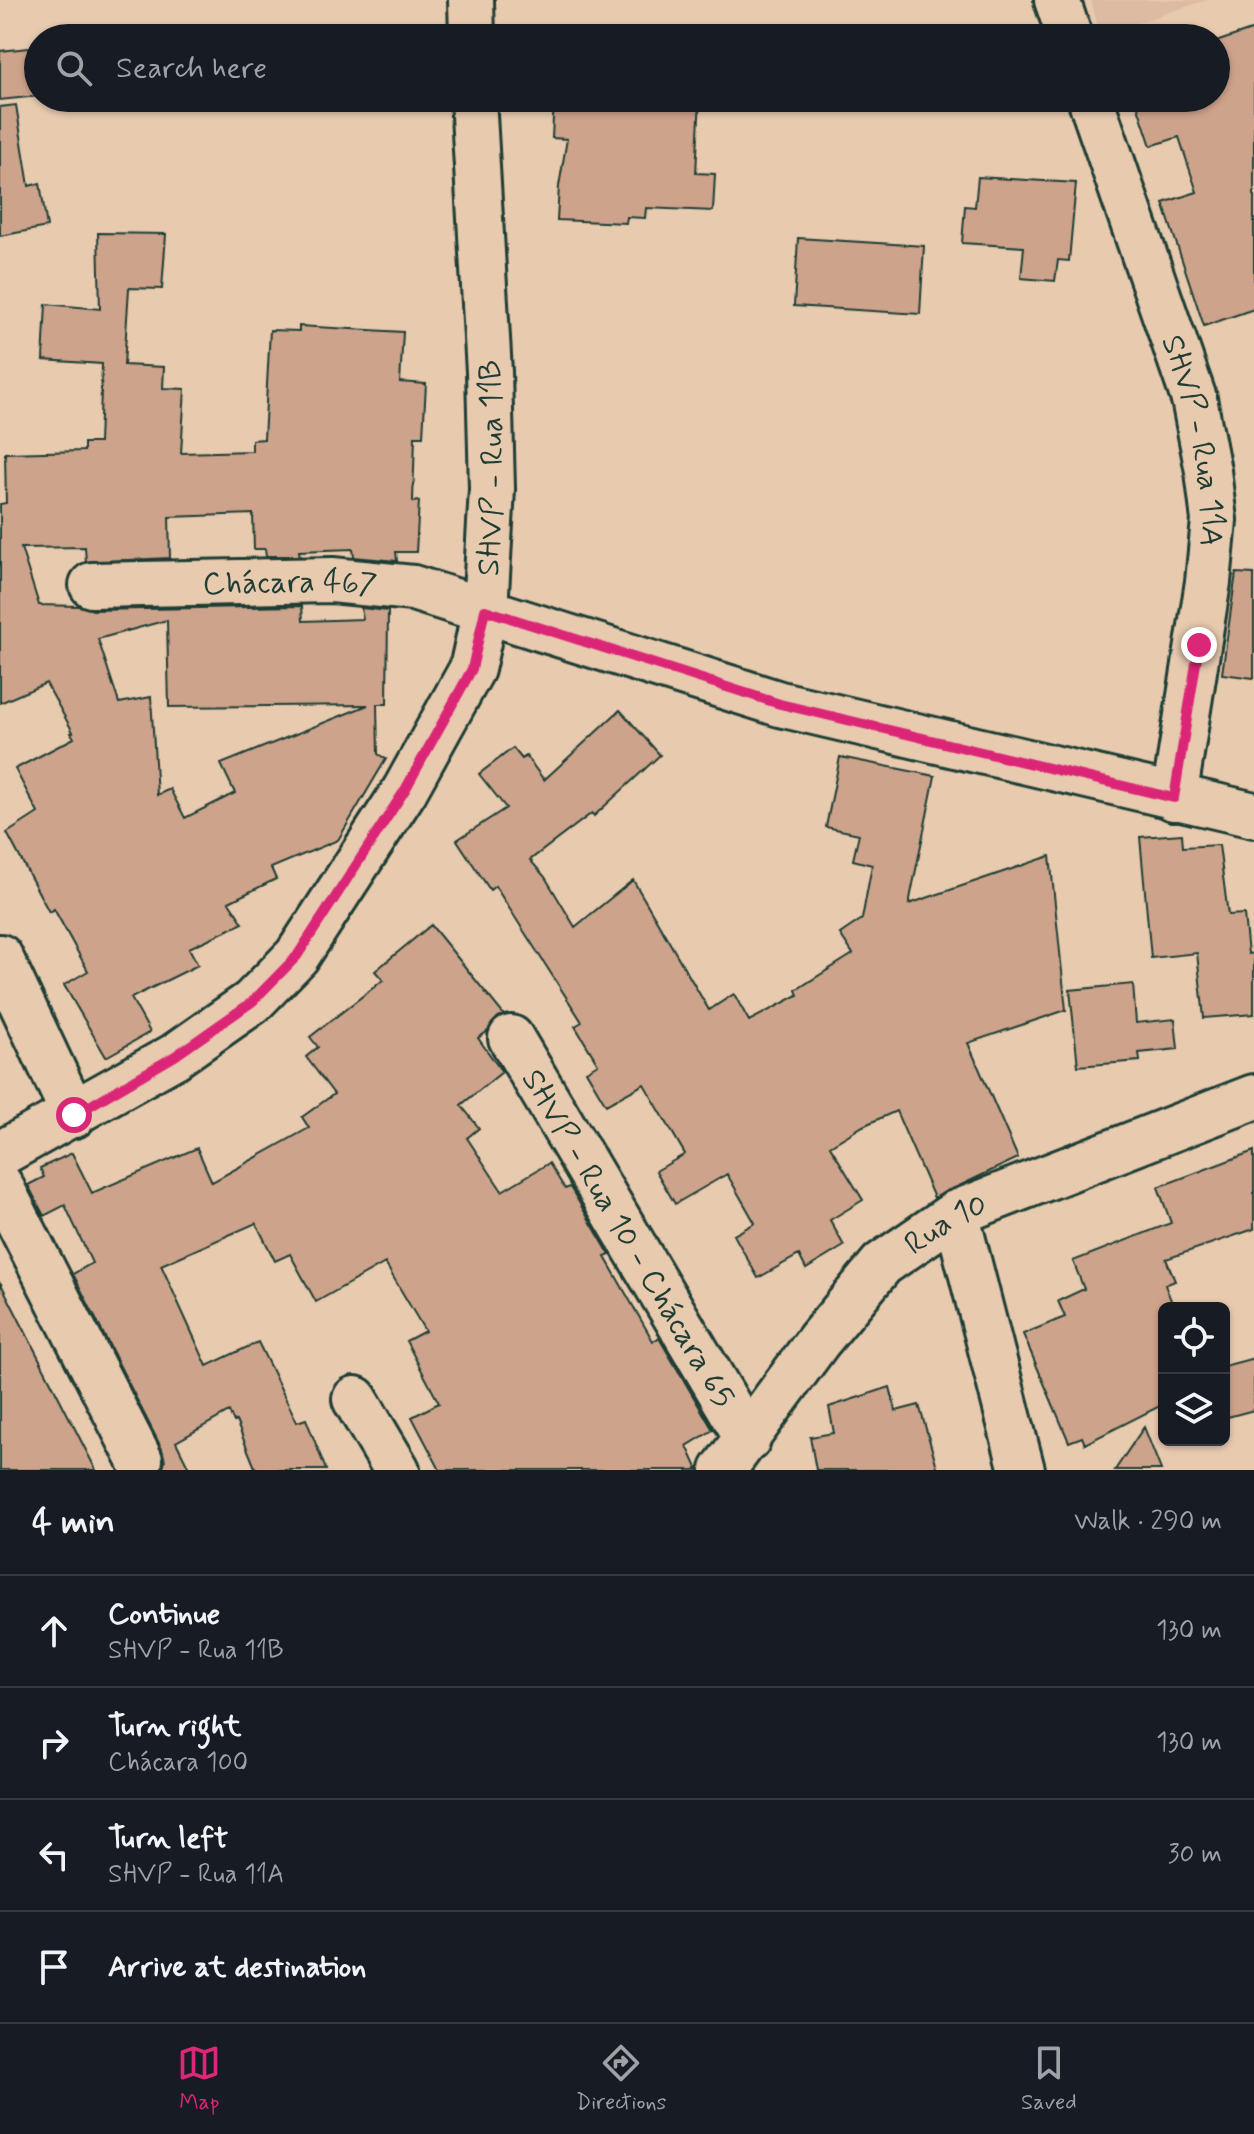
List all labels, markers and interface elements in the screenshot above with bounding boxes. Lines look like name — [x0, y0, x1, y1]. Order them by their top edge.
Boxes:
search box — [24, 24, 1230, 112]
icon: search — [52, 46, 96, 90]
text: Search here — [116, 49, 267, 88]
street label: SHVP - Rua 11A — [1150, 330, 1234, 549]
street label: SHVP - Rua 11B — [468, 359, 515, 577]
street label: Chácara 467 — [202, 560, 379, 607]
route end — [1181, 627, 1217, 663]
street label: SHVP - Rua 10 - Chácara 65 — [511, 1062, 744, 1416]
route start — [56, 1097, 92, 1133]
street label: Rua 10 — [896, 1184, 993, 1266]
map controls — [1158, 1302, 1230, 1446]
button: locate — [1158, 1302, 1230, 1374]
button: layers — [1158, 1374, 1230, 1446]
text: 4 min — [32, 1500, 115, 1545]
text: Walk · 290 m — [1074, 1505, 1222, 1539]
text: Continue — [108, 1595, 220, 1634]
icon: ahead — [32, 1609, 76, 1653]
text: 130 m — [1156, 1614, 1222, 1648]
text: SHVP - Rua 11B — [108, 1634, 284, 1668]
text: Turn right — [108, 1707, 241, 1746]
icon: right — [32, 1721, 76, 1765]
text: 130 m — [1156, 1726, 1222, 1760]
text: Chácara 100 — [108, 1746, 248, 1780]
text: Turn left — [108, 1819, 228, 1858]
icon: left — [32, 1833, 76, 1877]
text: 30 m — [1168, 1838, 1222, 1872]
text: SHVP - Rua 11A — [108, 1858, 284, 1892]
icon: arrive — [32, 1945, 76, 1989]
text: Arrive at destination — [108, 1948, 366, 1987]
tab: Map — [177, 2041, 221, 2117]
tab: Directions — [576, 2041, 666, 2117]
tab: Saved — [1021, 2041, 1077, 2117]

